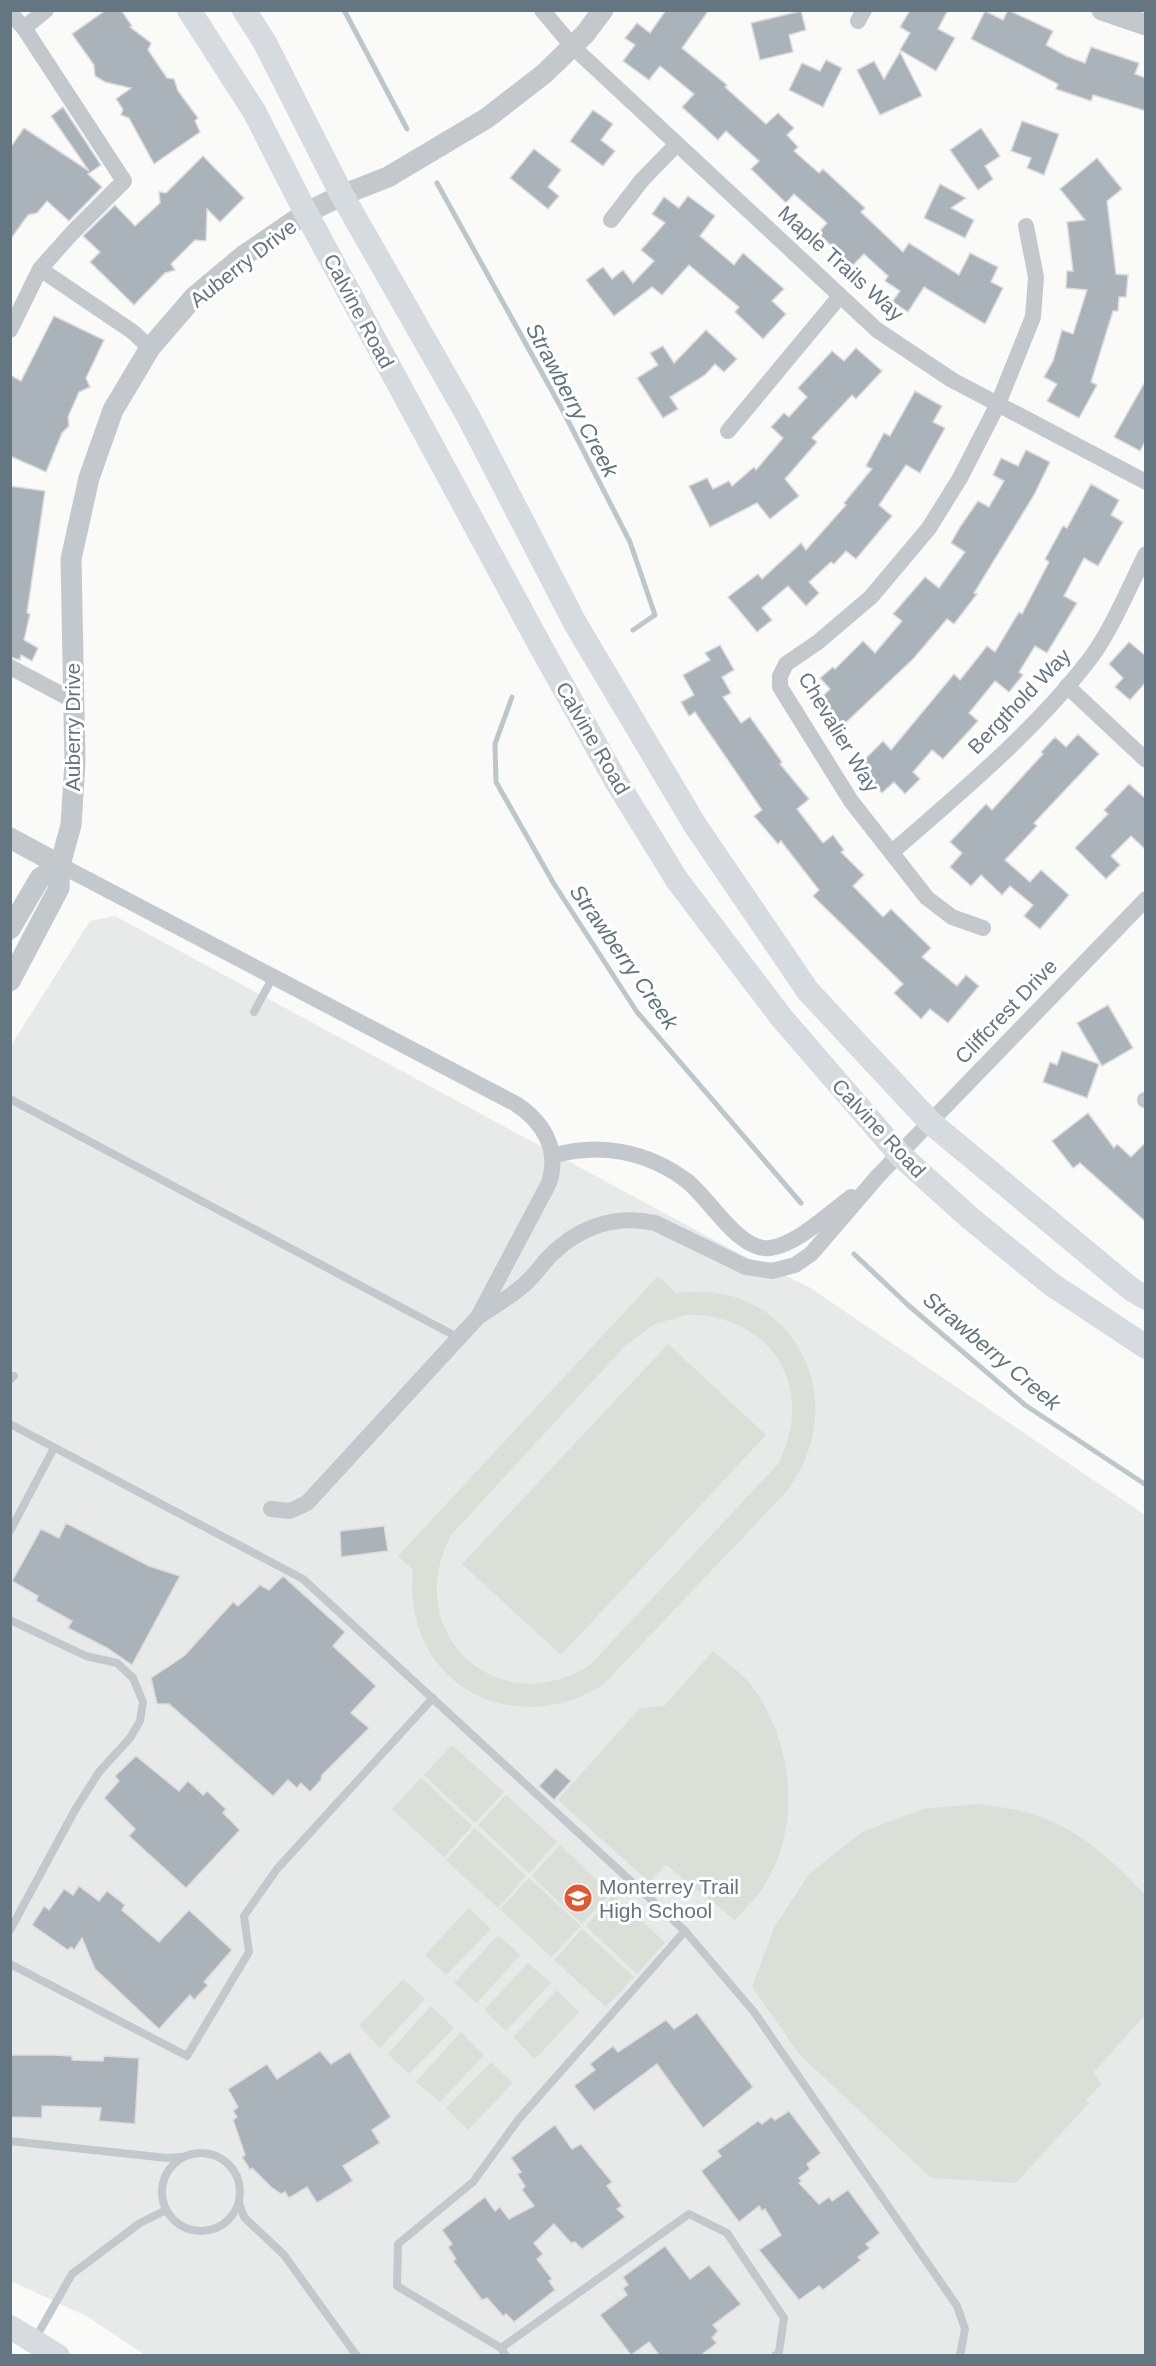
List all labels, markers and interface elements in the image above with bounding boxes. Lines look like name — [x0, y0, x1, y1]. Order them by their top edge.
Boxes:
street label: Maple Trails Way — [774, 201, 909, 325]
street label: Auberry Drive — [185, 214, 301, 312]
street label: Calvine Road — [319, 250, 399, 372]
water label: Strawberry Creek — [521, 319, 624, 482]
street label: Bergthold Way — [963, 643, 1075, 758]
street label: Auberry Drive — [61, 663, 84, 791]
street label: Chevalier Way — [794, 668, 884, 797]
street label: Calvine Road — [552, 678, 634, 798]
water label: Strawberry Creek — [565, 880, 684, 1035]
street label: Cliffcrest Drive — [950, 954, 1062, 1068]
street label: Calvine Road — [828, 1074, 930, 1182]
water label: Strawberry Creek — [918, 1286, 1066, 1416]
place label: Monterrey Trail High School — [599, 1875, 739, 1922]
school or university icon: Monterrey Trail High School — [562, 1882, 594, 1914]

